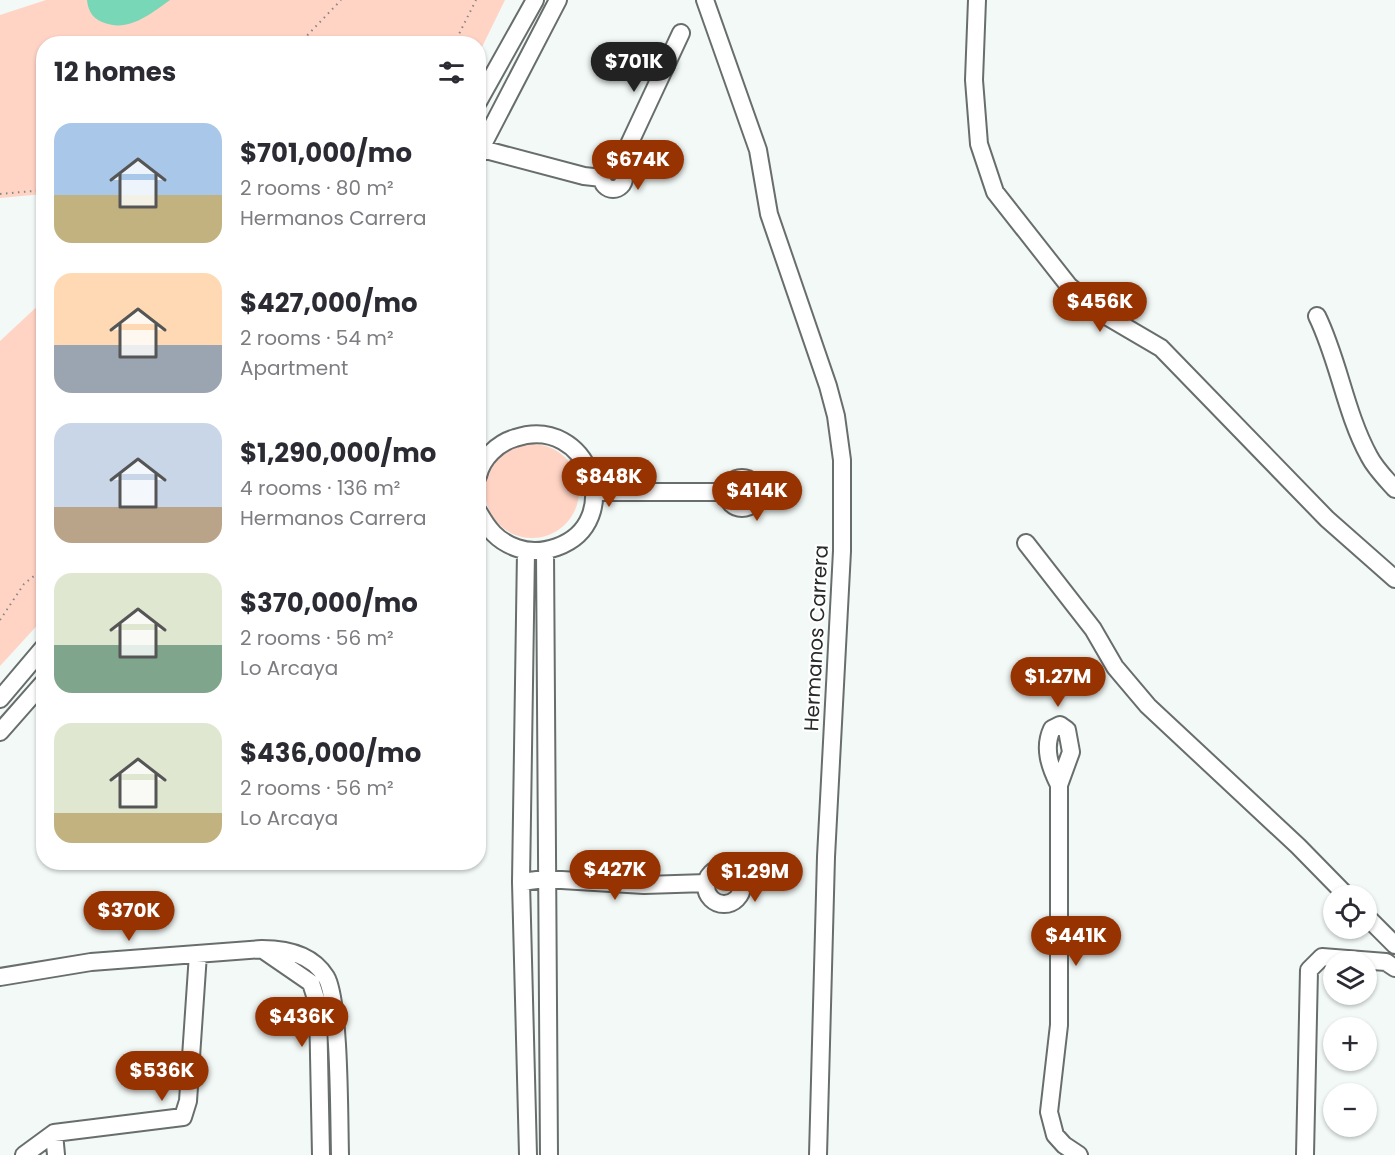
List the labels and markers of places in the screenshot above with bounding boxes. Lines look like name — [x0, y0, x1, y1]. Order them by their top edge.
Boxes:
pin: $701K — [592, 42, 676, 93]
pin: $674K — [596, 140, 680, 191]
pin: $456K — [1058, 282, 1142, 333]
pin: $848K — [567, 457, 651, 508]
pin: $414K — [715, 471, 799, 522]
pin: $1.27M — [1009, 657, 1107, 708]
pin: $427K — [573, 850, 657, 901]
pin: $1.29M — [706, 852, 804, 903]
pin: $370K — [87, 891, 171, 942]
pin: $441K — [1034, 916, 1118, 967]
pin: $436K — [260, 997, 344, 1048]
pin: $536K — [120, 1051, 204, 1102]

